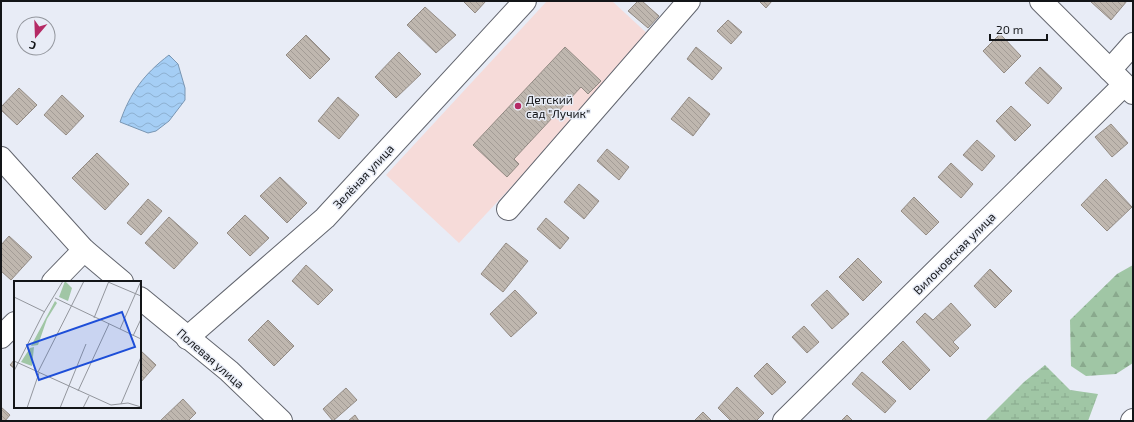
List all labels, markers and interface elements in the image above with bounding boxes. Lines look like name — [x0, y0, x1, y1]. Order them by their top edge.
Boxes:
north arrow — [16, 16, 56, 56]
scale bar — [990, 16, 1047, 42]
text: 20 m — [996, 22, 1023, 36]
text: С — [27, 39, 38, 53]
place label: Детский сад "Лучик" — [526, 92, 590, 121]
marker: Детский сад "Лучик" — [513, 101, 523, 111]
street label: Зелёная улица — [330, 141, 397, 212]
street label: Вилоновская улица — [910, 209, 999, 298]
inset map — [14, 281, 141, 408]
street label: Полевая улица — [174, 325, 247, 392]

